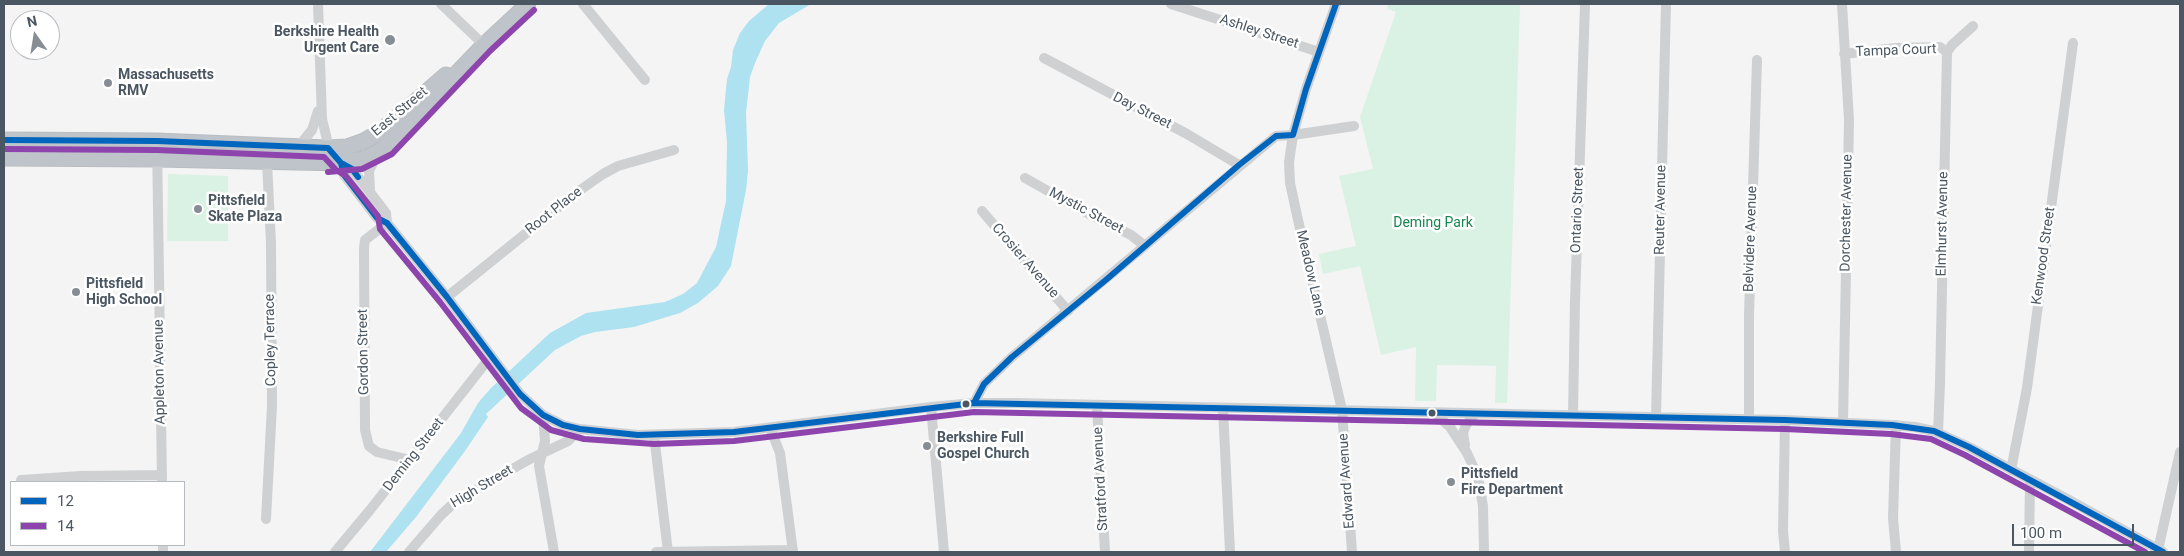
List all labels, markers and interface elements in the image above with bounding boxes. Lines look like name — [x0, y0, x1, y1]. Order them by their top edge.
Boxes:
north arrow — [10, 10, 60, 60]
street label: Ashley Street — [1217, 11, 1301, 53]
text: N — [25, 12, 38, 30]
place label: Berkshire Health Urgent Care — [274, 24, 379, 56]
marker: Berkshire Health Urgent Care — [383, 33, 397, 47]
street label: Tampa Court — [1855, 41, 1937, 61]
place label: Massachusetts RMV — [118, 67, 214, 100]
marker: Massachusetts RMV — [102, 77, 114, 89]
street label: East Street — [369, 84, 431, 140]
street label: Day Street — [1110, 89, 1174, 133]
street label: Dorchester Avenue — [1838, 154, 1856, 272]
street label: Reuter Avenue — [1652, 165, 1670, 255]
street label: Ontario Street — [1568, 167, 1588, 253]
street label: Elmhurst Avenue — [1934, 171, 1952, 277]
street label: Root Place — [522, 184, 586, 238]
street label: Mystic Street — [1046, 184, 1126, 238]
street label: Belvidere Avenue — [1741, 186, 1761, 292]
place label: Pittsfield Skate Plaza — [208, 193, 282, 226]
marker: Pittsfield Skate Plaza — [192, 203, 204, 215]
street label: Kenwood Street — [2029, 206, 2059, 306]
park label: Deming Park — [1393, 215, 1473, 231]
street label: Crosier Avenue — [988, 220, 1062, 302]
street label: Meadow Lane — [1292, 229, 1328, 317]
place label: Pittsfield High School — [86, 276, 162, 308]
marker: Pittsfield High School — [70, 286, 82, 298]
street label: Copley Terrace — [262, 294, 280, 386]
street label: Gordon Street — [355, 309, 373, 395]
street label: Appleton Avenue — [151, 319, 169, 425]
unlabelled marker — [961, 399, 971, 409]
unlabelled marker — [1427, 408, 1437, 418]
street label: Deming Street — [380, 415, 448, 495]
street label: Stratford Avenue — [1090, 427, 1112, 531]
place label: Berkshire Full Gospel Church — [937, 430, 1029, 462]
street label: Edward Avenue — [1335, 433, 1359, 529]
marker: Berkshire Full Gospel Church — [921, 440, 933, 452]
street label: High Street — [448, 462, 516, 512]
place label: Pittsfield Fire Department — [1461, 466, 1563, 498]
marker: Pittsfield Fire Department — [1445, 476, 1457, 488]
legend — [10, 481, 185, 546]
text: 12 — [57, 492, 74, 510]
scale bar — [2014, 514, 2136, 546]
text: 14 — [57, 517, 74, 535]
text: 100 m — [2020, 524, 2062, 542]

